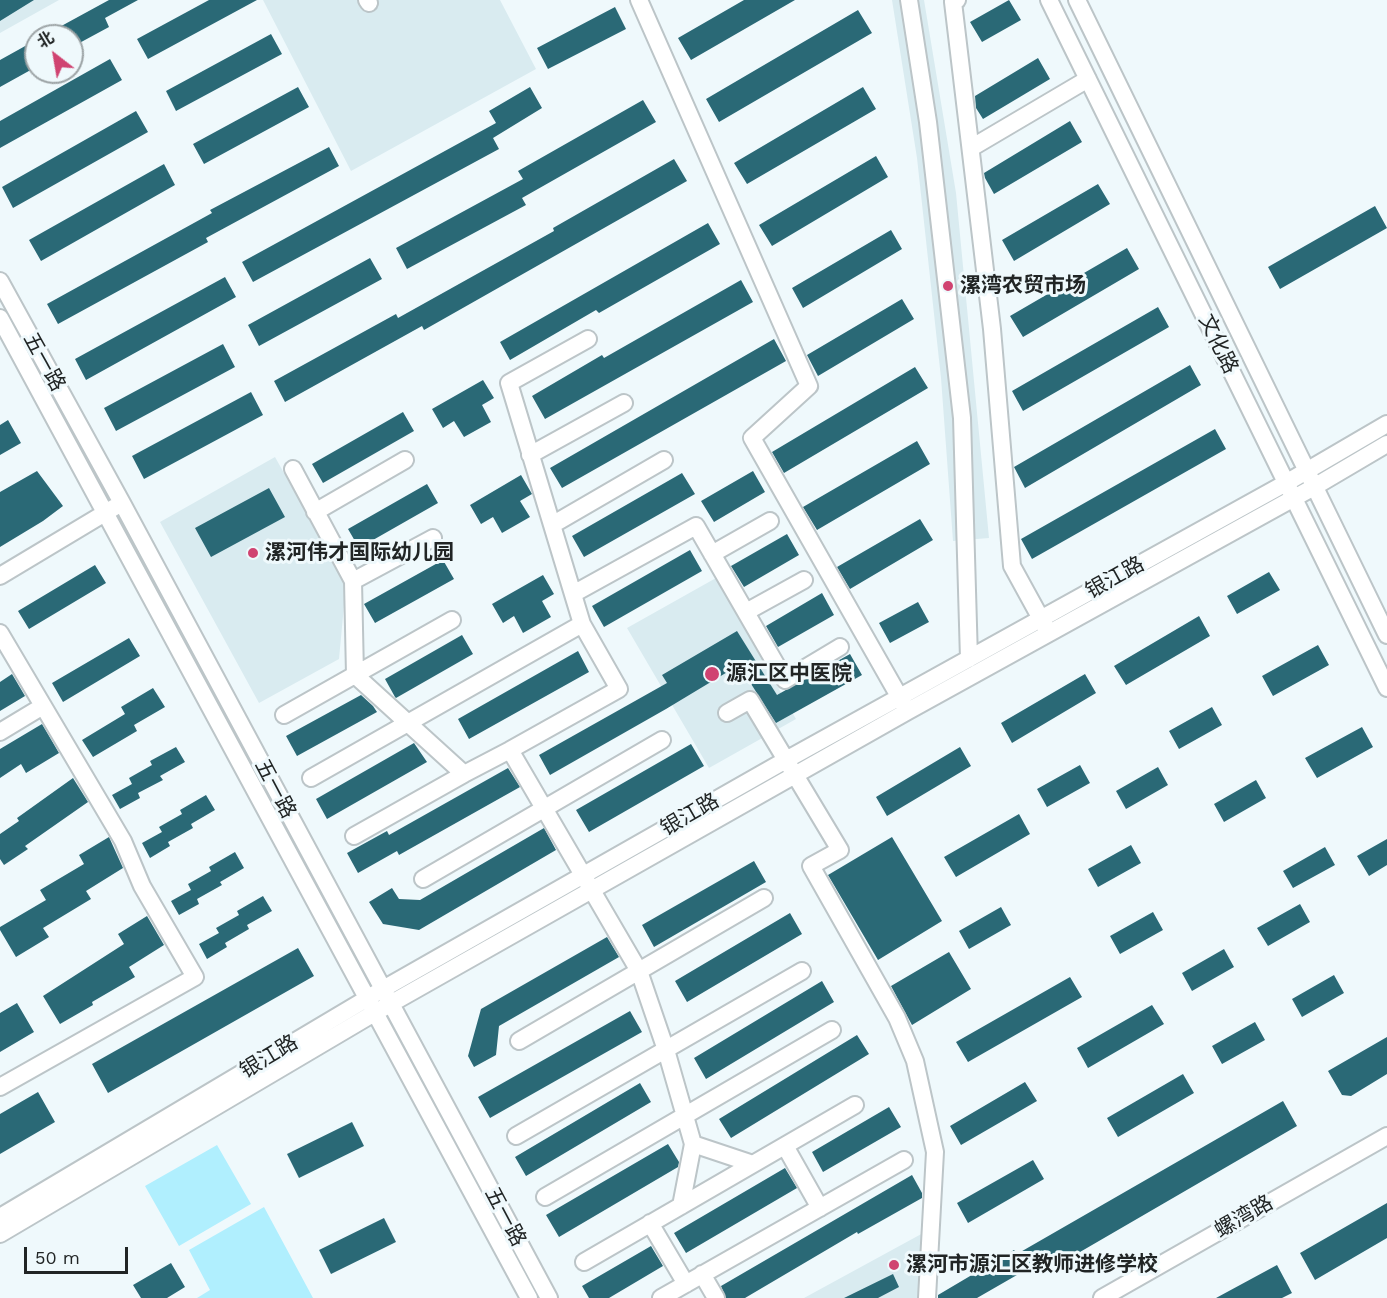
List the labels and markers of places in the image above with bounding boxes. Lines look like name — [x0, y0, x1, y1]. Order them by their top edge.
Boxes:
place label: 漯湾农贸市场 — [960, 273, 1086, 299]
marker: 漯湾农贸市场 — [941, 279, 955, 293]
place label: 漯河伟才国际幼儿园 — [265, 540, 454, 566]
marker: 漯河伟才国际幼儿园 — [246, 546, 260, 560]
place label: 源汇区中医院 — [726, 661, 852, 687]
marker: 源汇区中医院 — [703, 665, 721, 683]
place label: 漯河市源汇区教师进修学校 — [906, 1252, 1158, 1278]
marker: 漯河市源汇区教师进修学校 — [887, 1258, 901, 1272]

